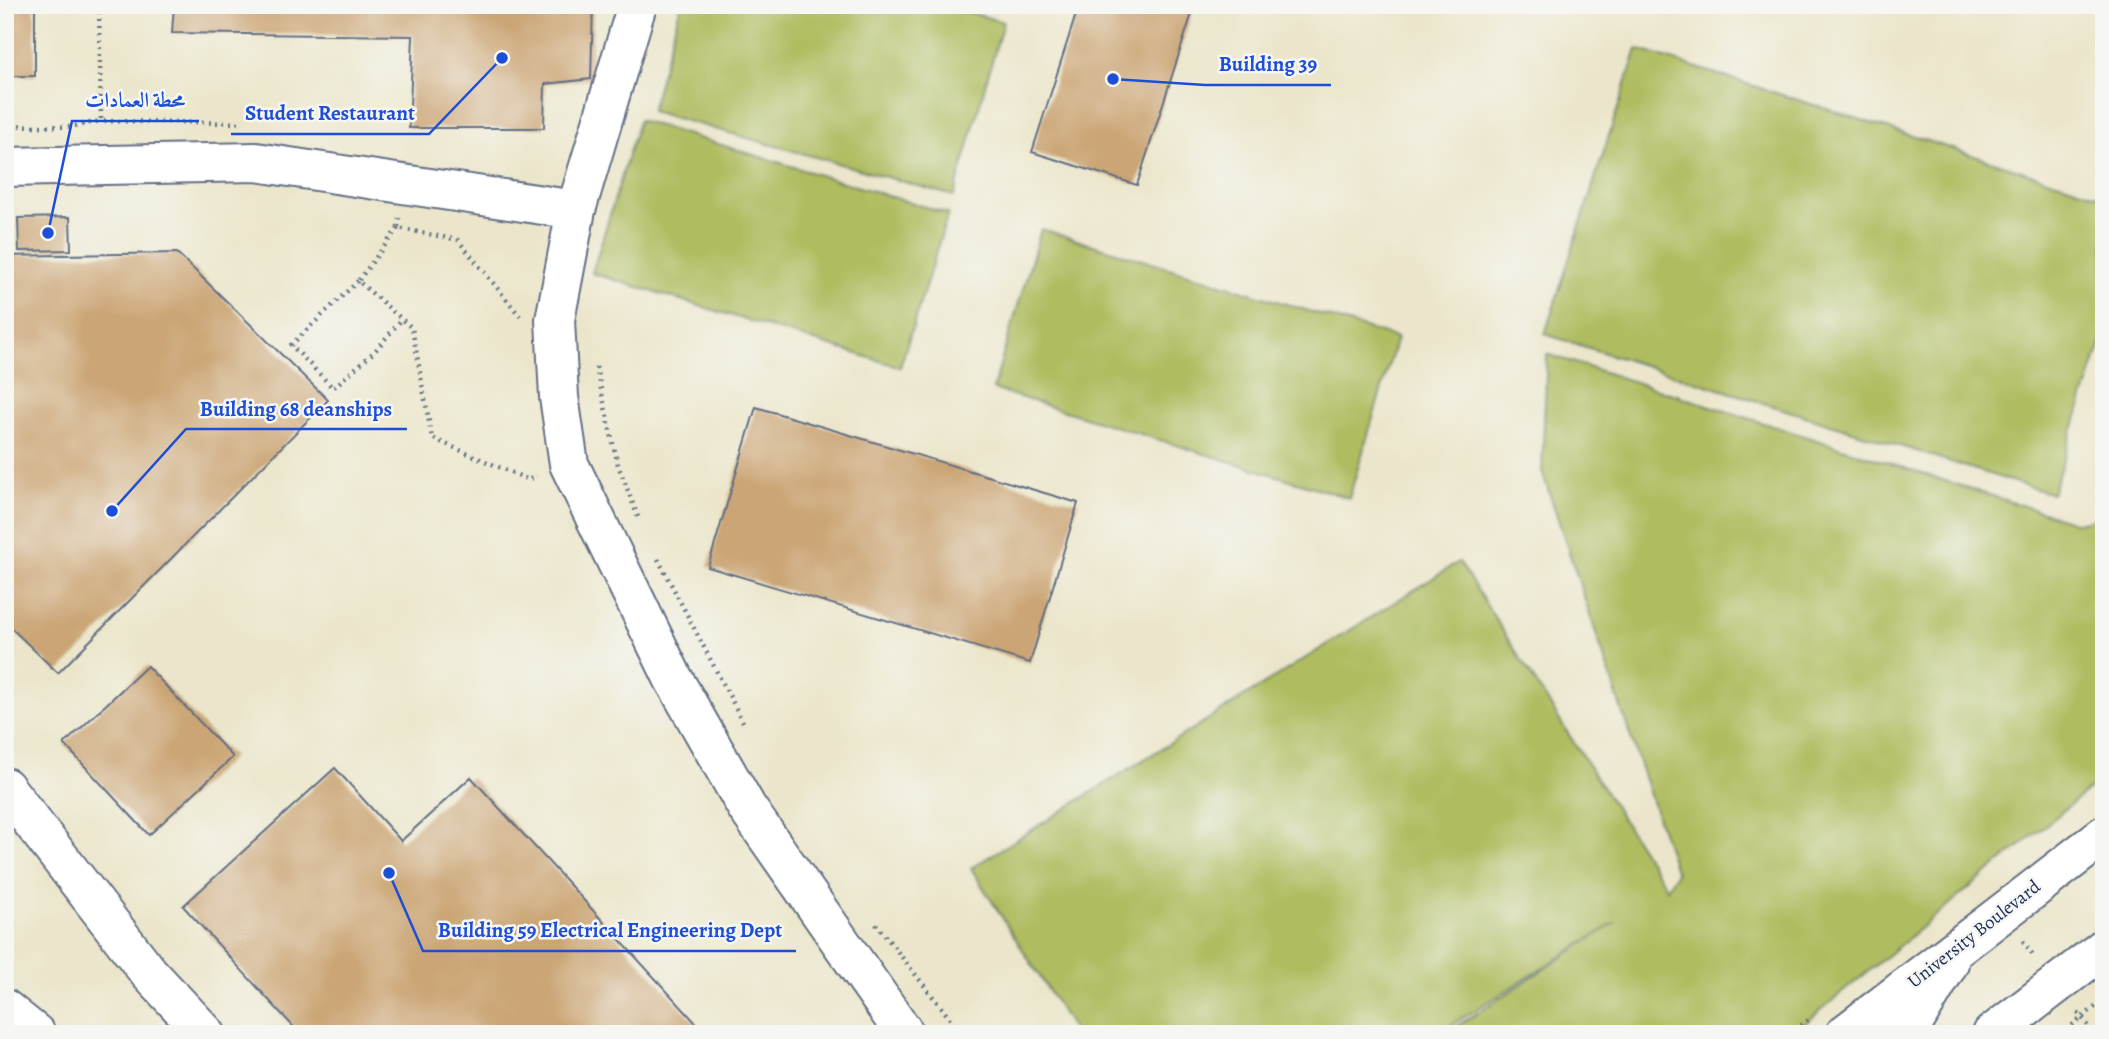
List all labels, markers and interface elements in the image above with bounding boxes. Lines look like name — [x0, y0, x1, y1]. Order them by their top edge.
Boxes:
callout: Building 39 — [1205, 43, 1331, 85]
text: Building 39 — [1219, 50, 1318, 78]
callout: محطة العمادات — [72, 79, 199, 121]
text: محطة العمادات — [85, 86, 186, 114]
callout: Student Restaurant — [231, 92, 429, 134]
text: Student Restaurant — [245, 99, 415, 127]
callout: Building 68 deanships — [186, 387, 407, 429]
text: Building 68 deanships — [200, 395, 392, 423]
street label: University Boulevard — [1902, 873, 2047, 994]
callout: Building 59 Electrical Engineering Dept — [423, 909, 796, 951]
text: Building 59 Electrical Engineering Dept — [438, 916, 782, 944]

